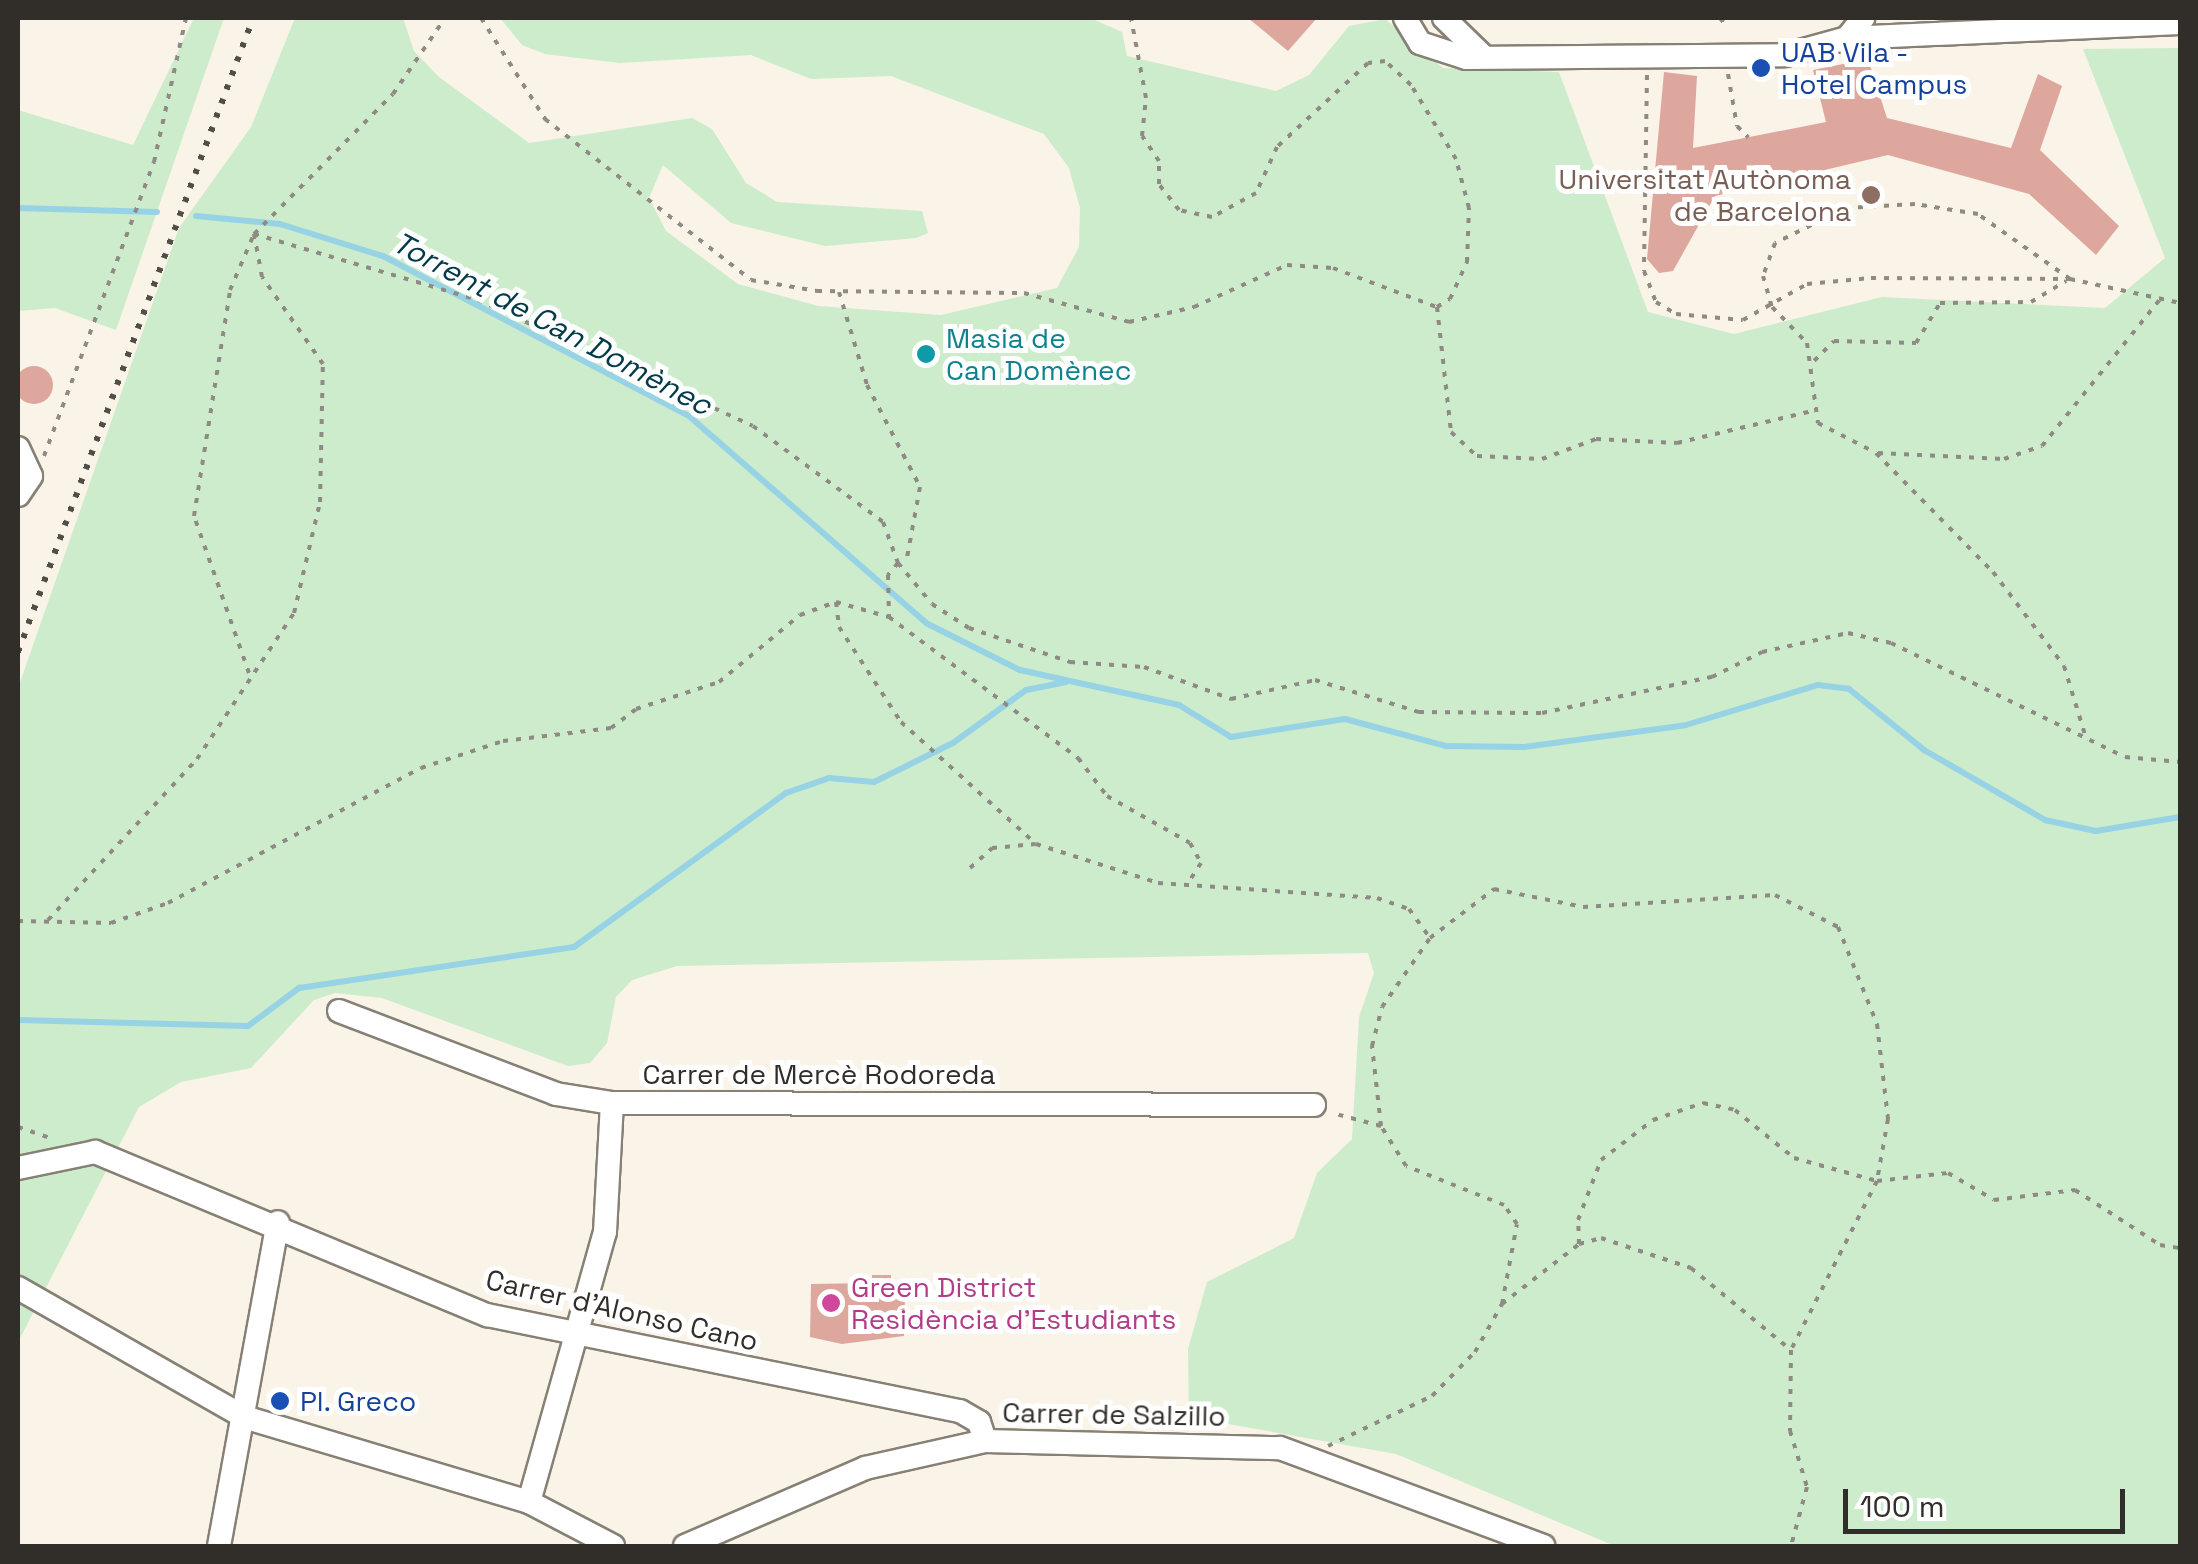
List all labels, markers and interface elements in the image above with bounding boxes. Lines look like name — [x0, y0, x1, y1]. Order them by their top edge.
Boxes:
place label: UAB Vila - Hotel Campus — [1781, 35, 1967, 101]
marker: UAB Vila - Hotel Campus — [1750, 57, 1772, 79]
place label: Universitat Autònoma de Barcelona — [1558, 162, 1851, 228]
marker: Universitat Autònoma de Barcelona — [1860, 184, 1882, 206]
water label: Torrent de Can Domènec — [386, 225, 718, 423]
place label: Masia de Can Domènec — [946, 321, 1131, 387]
marker: Masia de Can Domènec — [915, 343, 937, 365]
street label: Carrer de Mercè Rodoreda — [642, 1057, 996, 1091]
street label: Carrer d'Alonso Cano — [483, 1262, 761, 1358]
place label: Green District Residència d'Estudiants — [851, 1270, 1176, 1336]
marker: Green District Residència d'Estudiants — [820, 1292, 842, 1314]
place label: Pl. Greco — [300, 1384, 417, 1418]
marker: Pl. Greco — [269, 1390, 291, 1412]
street label: Carrer de Salzillo — [1002, 1395, 1226, 1433]
scale bar — [1848, 1469, 2130, 1531]
text: 100 m — [1860, 1487, 1945, 1526]

